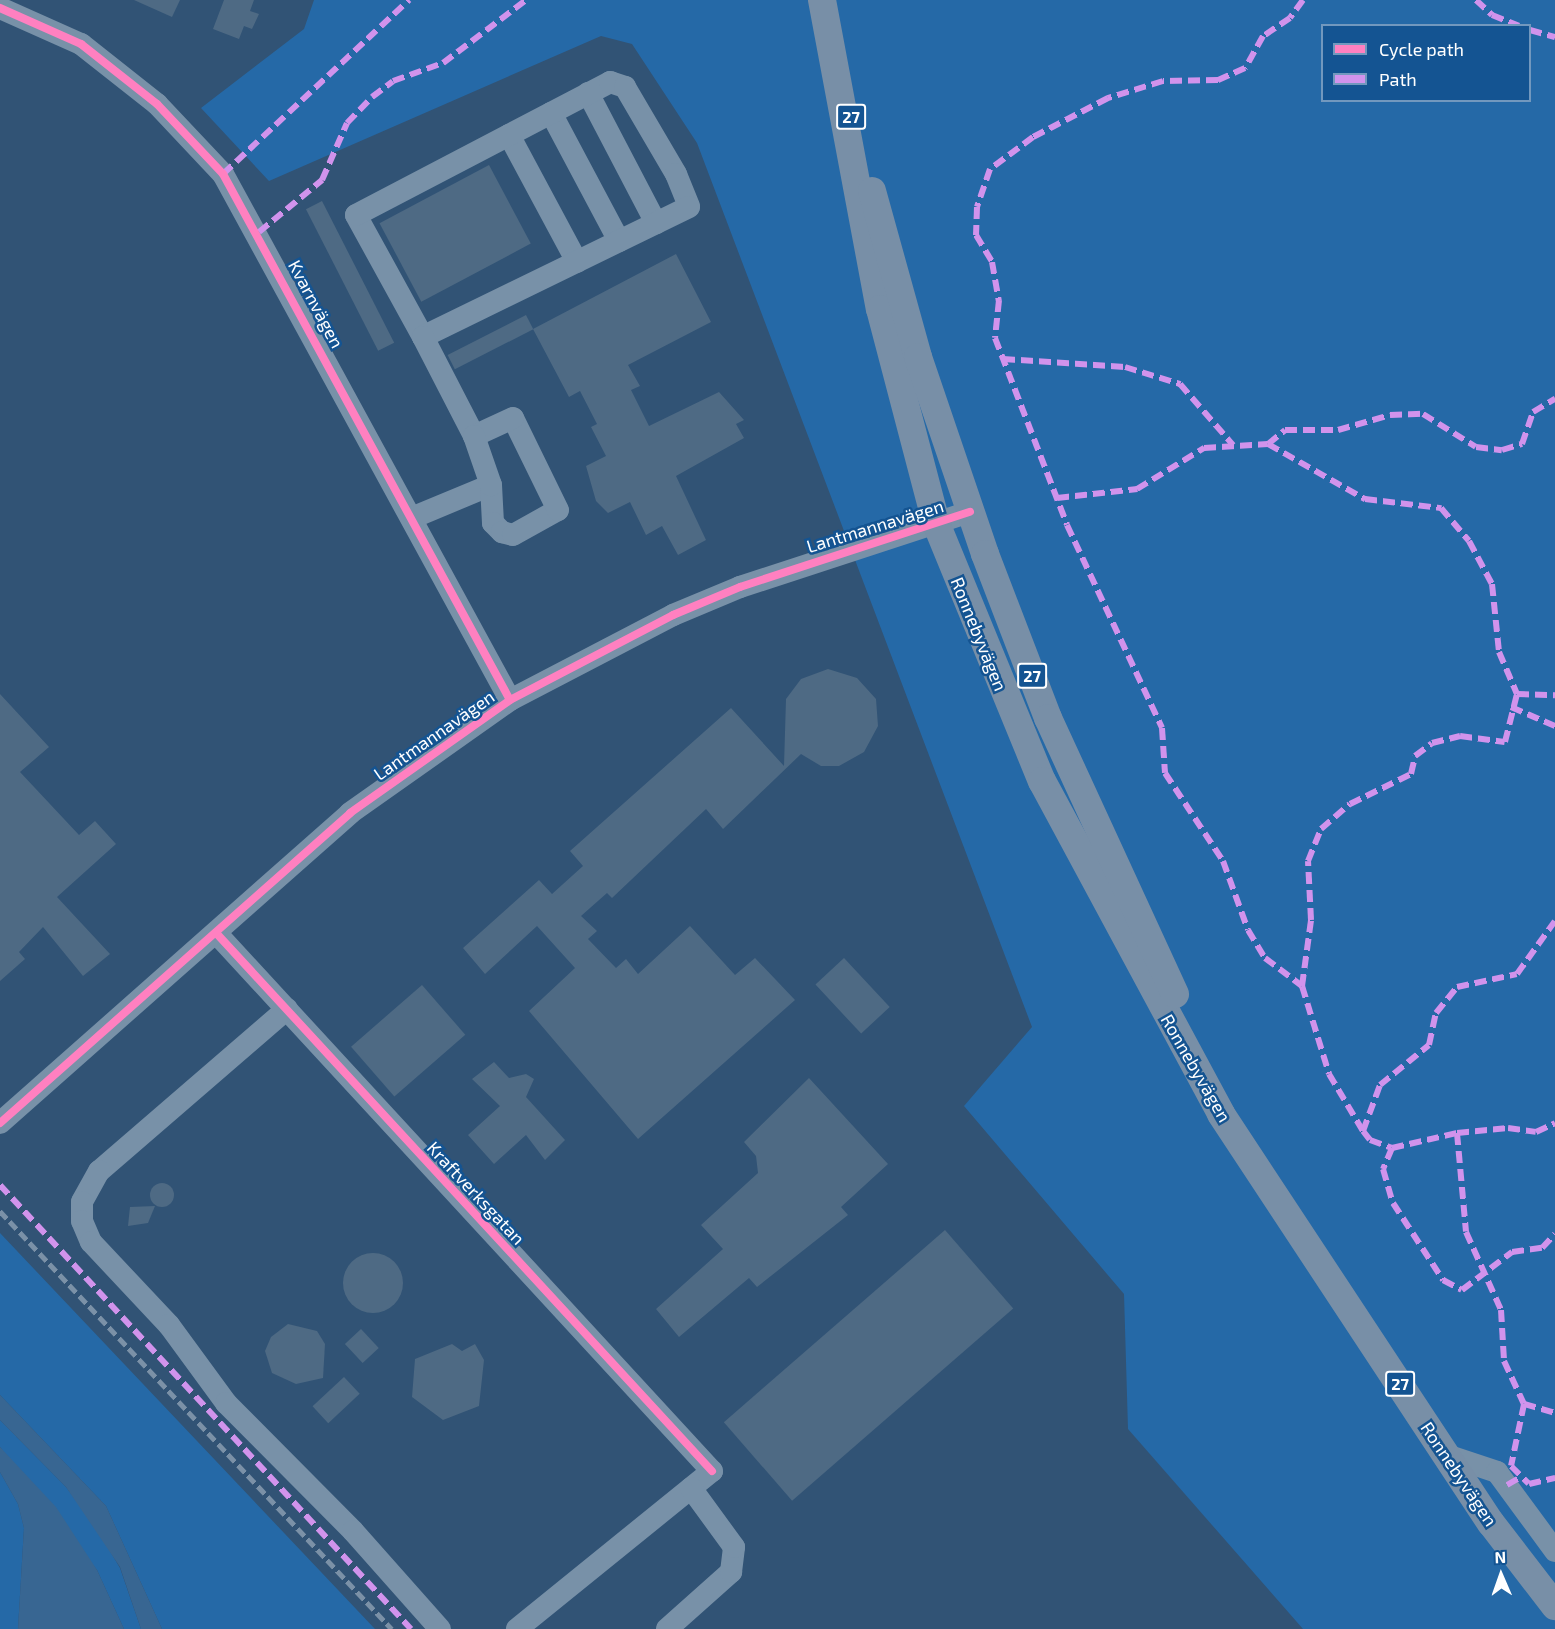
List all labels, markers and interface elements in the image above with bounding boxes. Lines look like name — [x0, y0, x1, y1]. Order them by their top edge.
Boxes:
legend — [1321, 24, 1531, 102]
text: Cycle path — [1379, 38, 1464, 60]
text: Path — [1379, 68, 1417, 90]
road number: 27 — [836, 104, 866, 130]
street label: Kvarnvägen — [284, 256, 348, 352]
street label: Lantmannavägen — [804, 495, 946, 557]
street label: Ronnebyvägen — [946, 574, 1012, 694]
road number: 27 — [1017, 663, 1047, 689]
street label: Lantmannavägen — [370, 685, 498, 785]
street label: Ronnebyvägen — [1156, 1010, 1236, 1126]
street label: Kraftverksgatan — [423, 1137, 529, 1249]
road number: 27 — [1385, 1371, 1415, 1397]
street label: Ronnebyvägen — [1416, 1418, 1502, 1530]
north arrow — [1471, 1545, 1531, 1605]
text: N — [1494, 1547, 1506, 1566]

